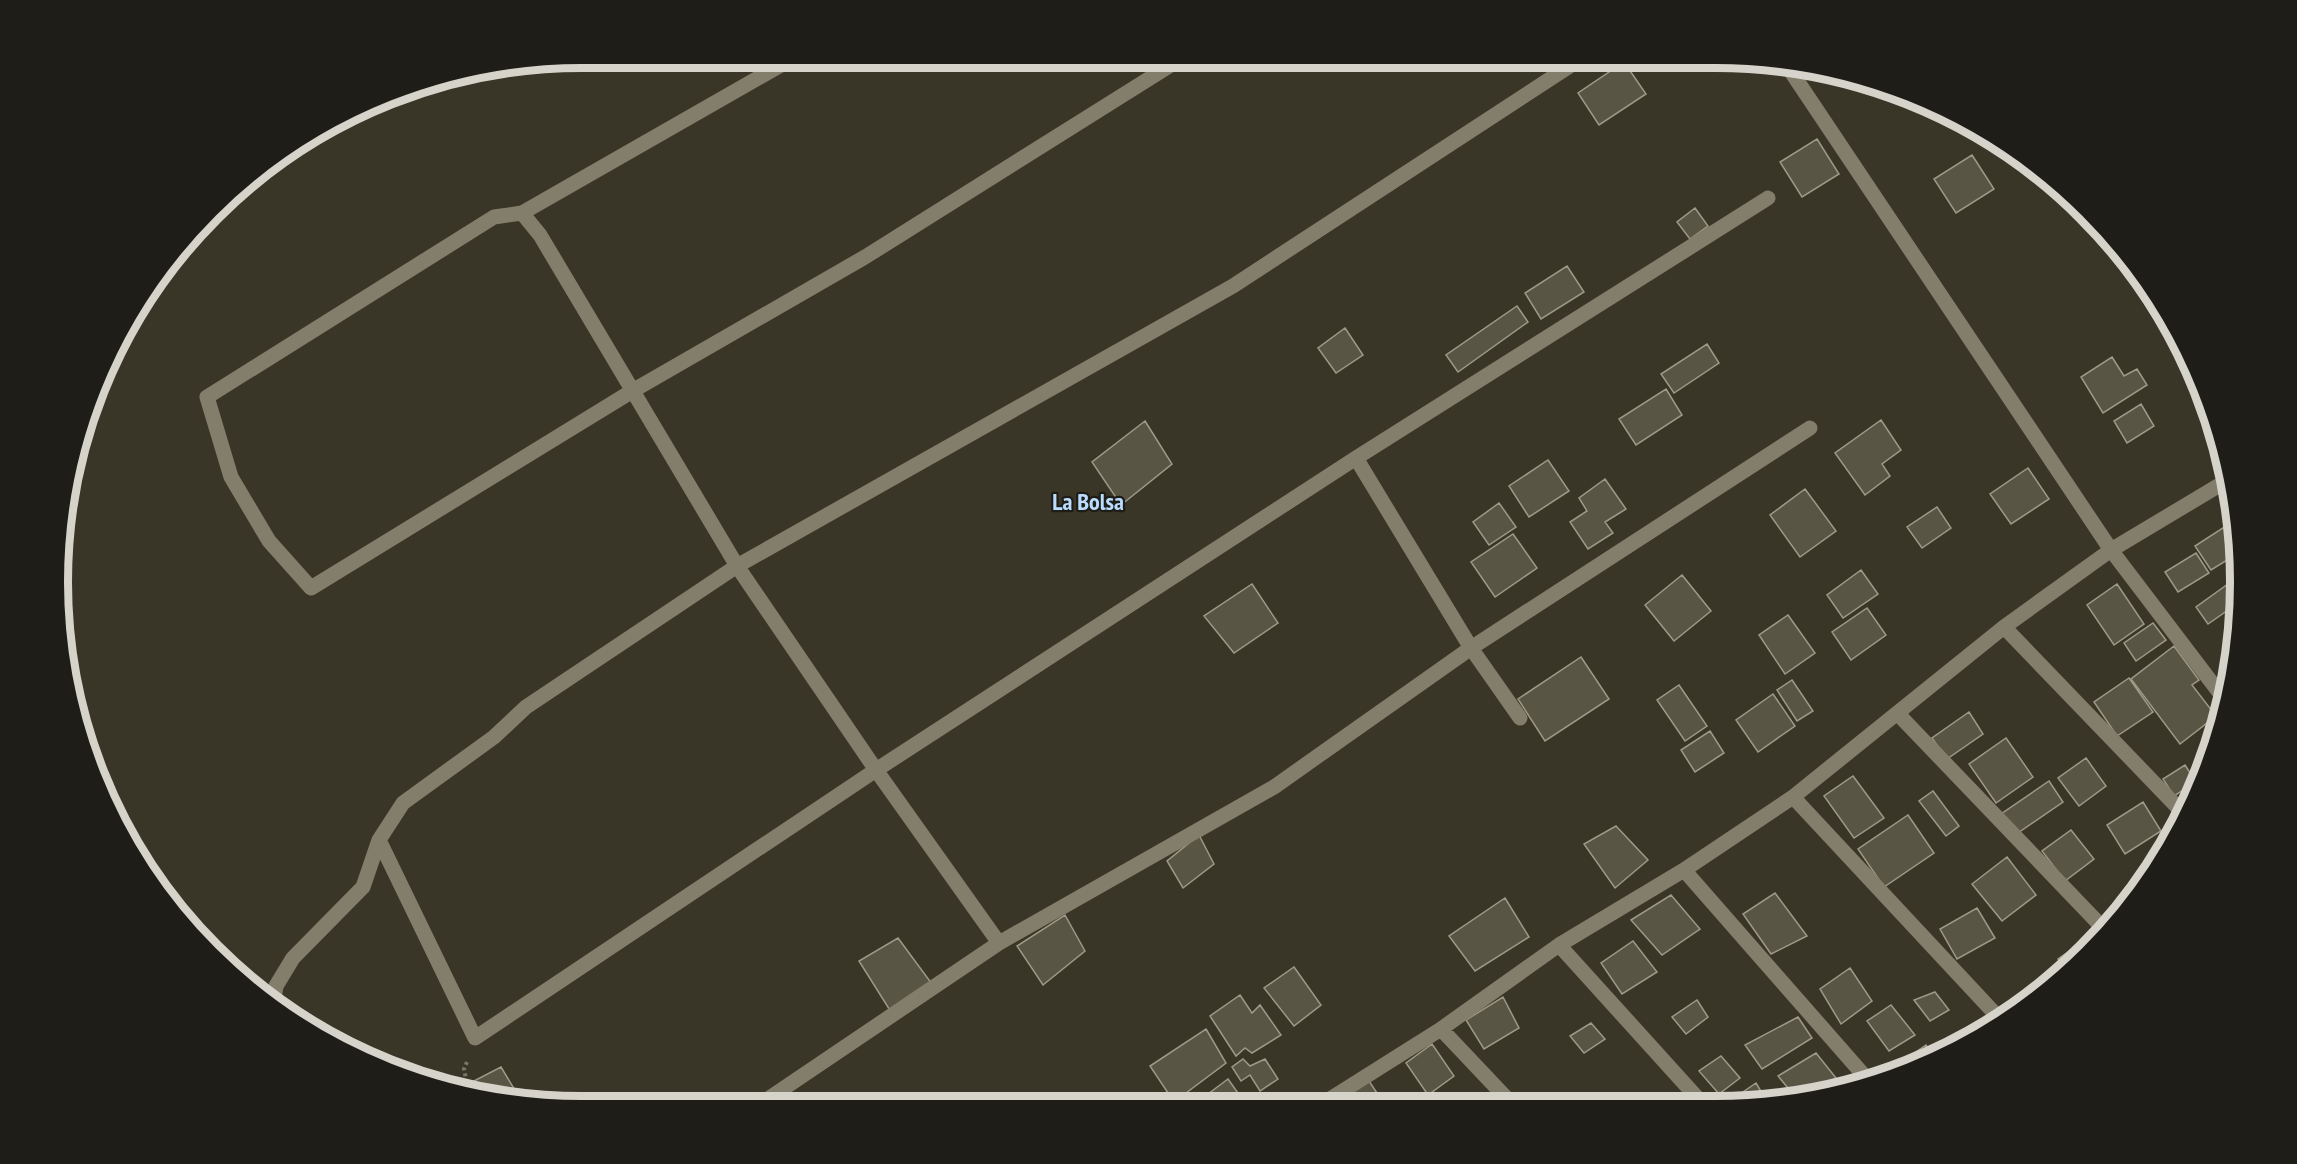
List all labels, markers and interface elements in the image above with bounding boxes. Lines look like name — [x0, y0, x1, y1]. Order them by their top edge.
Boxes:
district label: La Bolsa — [1052, 486, 1124, 517]

